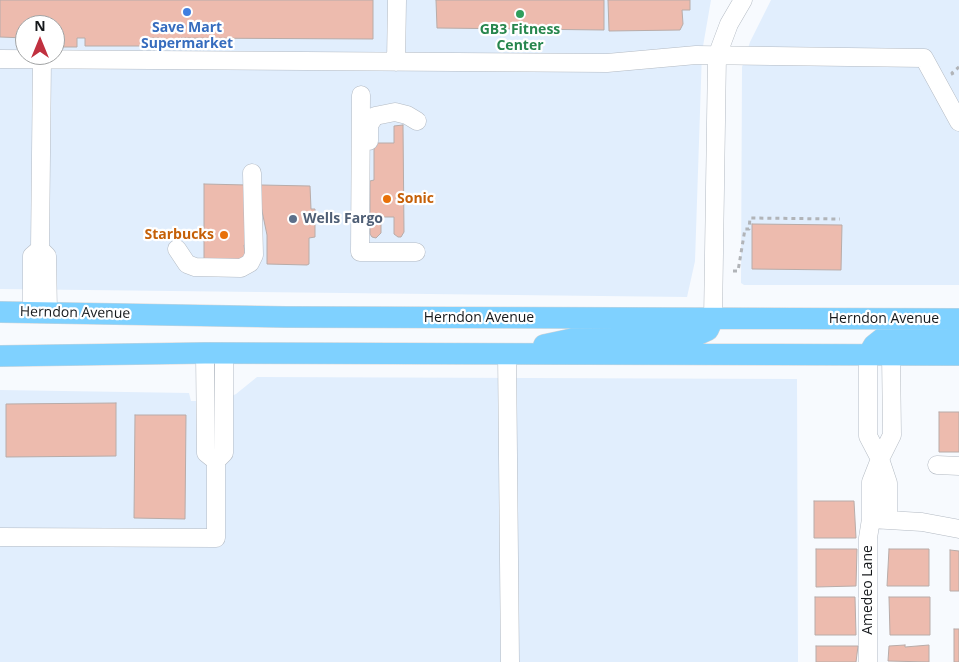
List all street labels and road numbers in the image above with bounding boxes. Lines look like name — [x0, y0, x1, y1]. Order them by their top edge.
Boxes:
street label: Herndon Avenue — [20, 304, 130, 322]
street label: Herndon Avenue — [424, 310, 534, 326]
street label: Herndon Avenue — [829, 311, 939, 327]
street label: Amedeo Lane — [860, 545, 876, 635]

